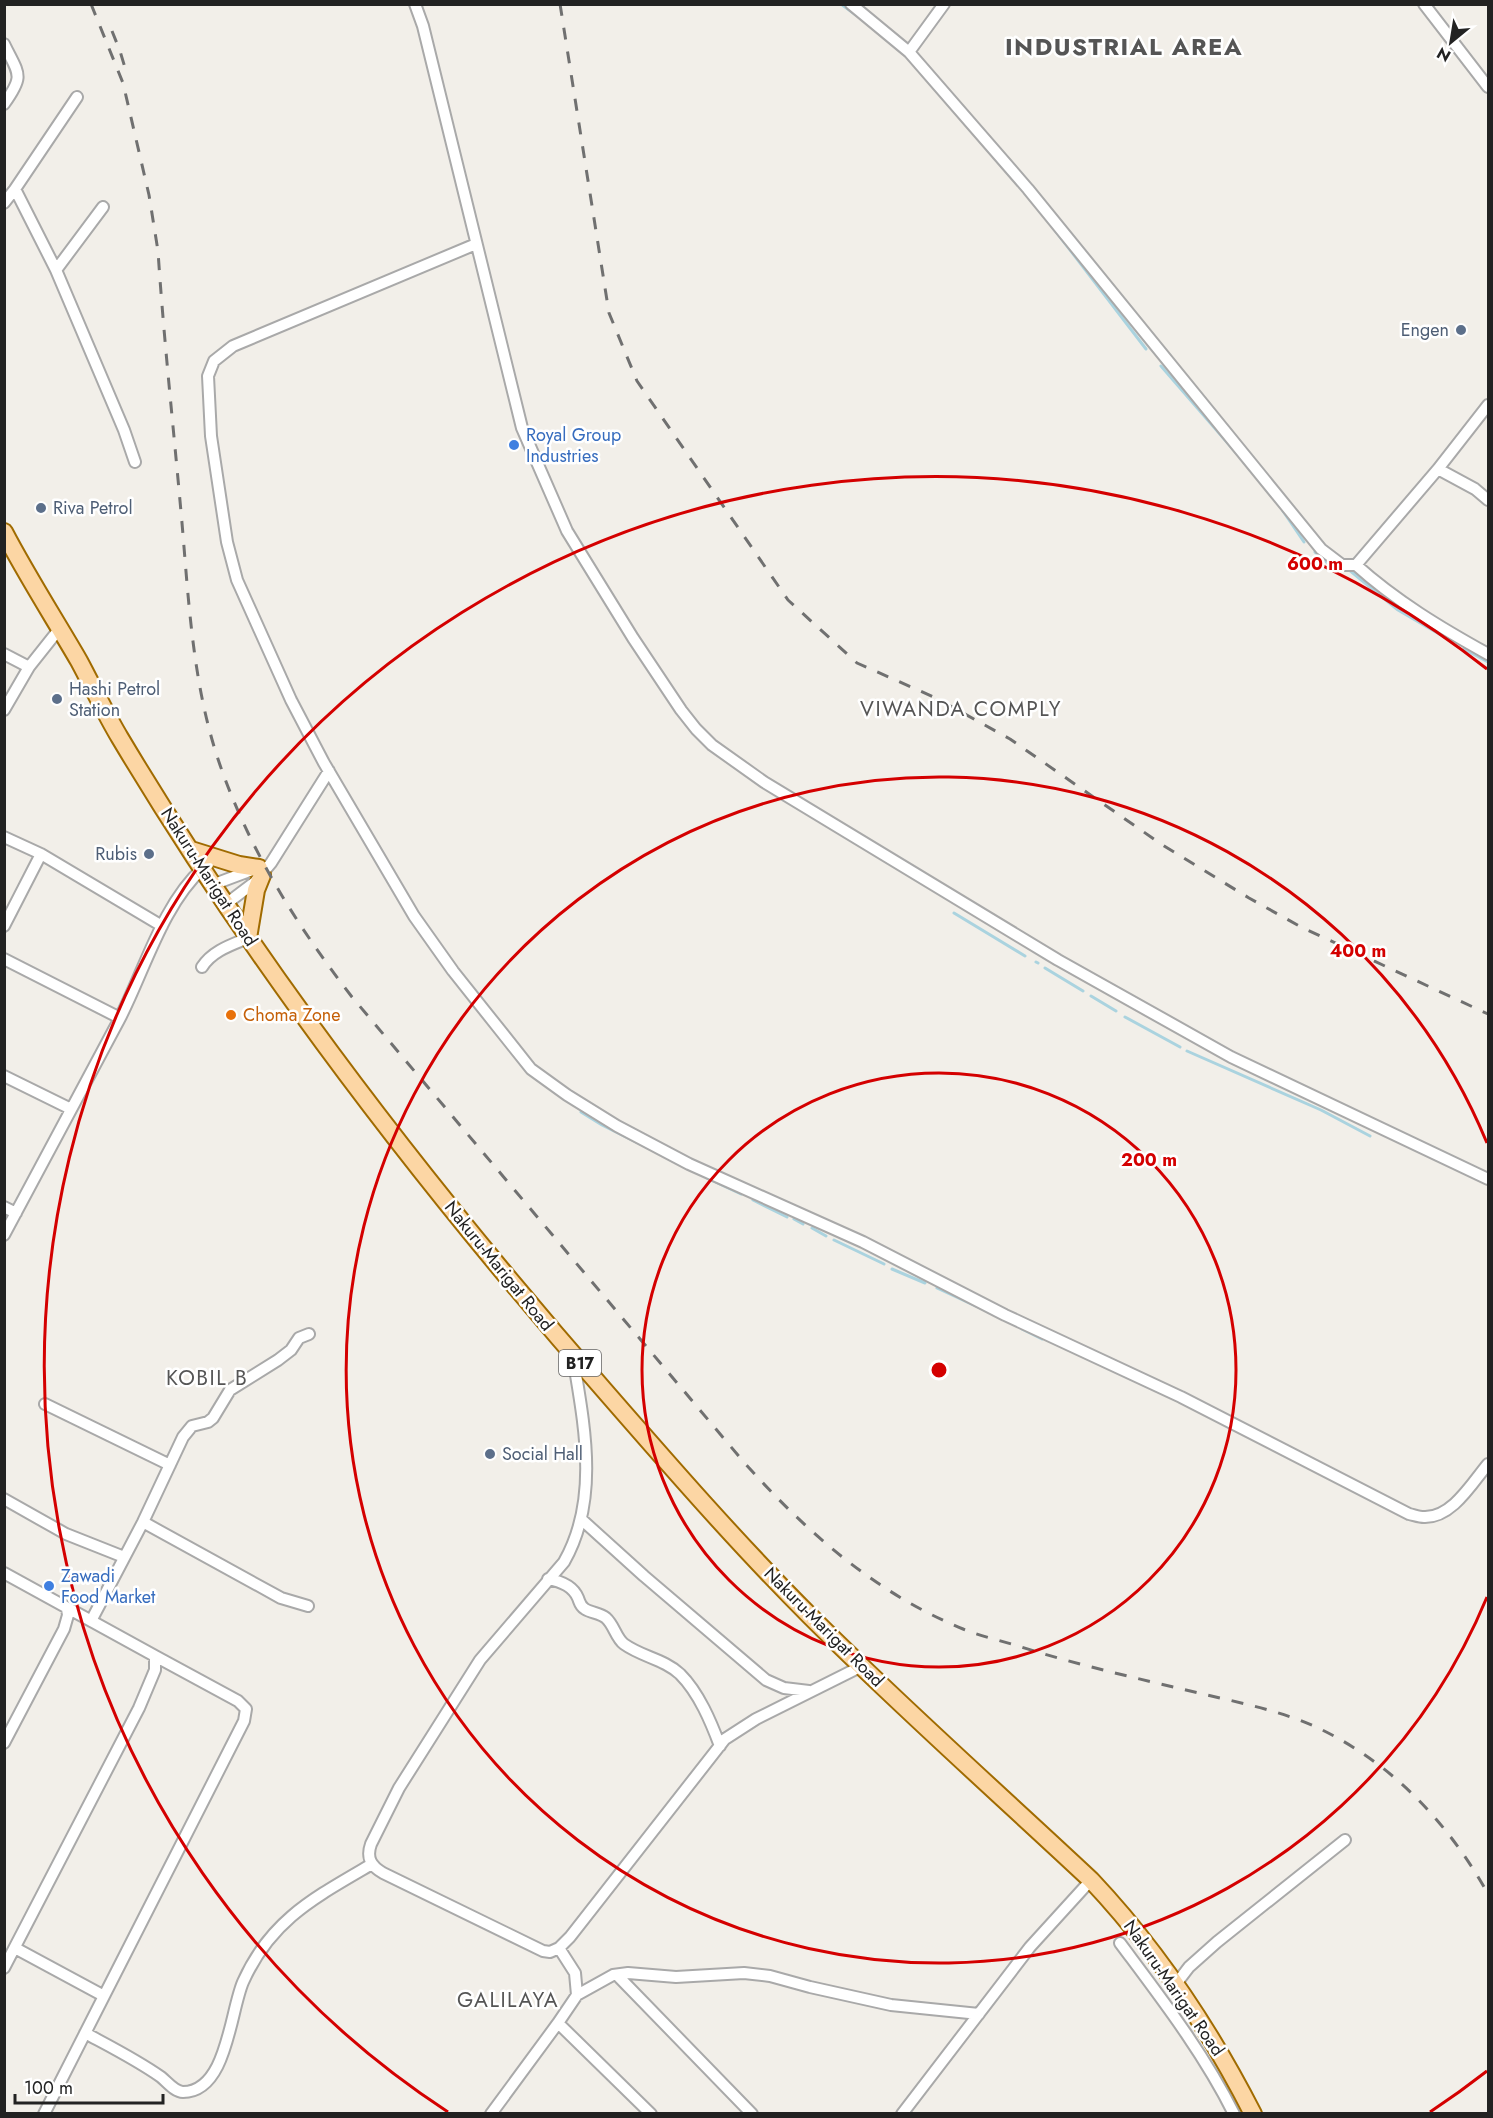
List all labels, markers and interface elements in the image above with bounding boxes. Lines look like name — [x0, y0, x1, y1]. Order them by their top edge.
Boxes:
north arrow — [1421, 12, 1481, 72]
district label: INDUSTRIAL AREA — [1005, 29, 1243, 64]
text: N — [1432, 41, 1455, 68]
place label: Engen — [1401, 317, 1449, 343]
marker: Engen — [1454, 323, 1468, 337]
place label: Royal Group Industries — [526, 422, 621, 469]
marker: Royal Group Industries — [507, 438, 521, 452]
place label: Riva Petrol — [53, 495, 133, 521]
marker: Riva Petrol — [34, 501, 48, 515]
text: 600 m — [1287, 551, 1343, 577]
place label: Hashi Petrol Station — [69, 676, 160, 723]
marker: Hashi Petrol Station — [50, 692, 64, 706]
district label: VIWANDA COMPLY — [860, 694, 1062, 724]
street label: Nakuru-Marigat Road — [154, 803, 264, 951]
place label: Rubis — [95, 841, 137, 867]
marker: Rubis — [142, 847, 156, 861]
text: 400 m — [1330, 938, 1386, 964]
place label: Choma Zone — [243, 1002, 341, 1028]
marker: Choma Zone — [224, 1008, 238, 1022]
text: 200 m — [1121, 1147, 1177, 1173]
street label: Nakuru-Marigat Road — [438, 1195, 560, 1337]
road number: B17 — [559, 1350, 601, 1376]
centre of rings — [929, 1360, 949, 1380]
district label: KOBIL B — [166, 1363, 248, 1393]
place label: Social Hall — [502, 1441, 583, 1467]
marker: Social Hall — [483, 1447, 497, 1461]
street label: Nakuru-Marigat Road — [758, 1561, 890, 1693]
place label: Zawadi Food Market — [61, 1563, 156, 1610]
marker: Zawadi Food Market — [42, 1579, 56, 1593]
street label: Nakuru-Marigat Road — [1117, 1915, 1231, 2061]
district label: GALILAYA — [457, 1985, 559, 2015]
scale bar — [15, 2067, 164, 2105]
text: 100 m — [24, 2075, 73, 2101]

